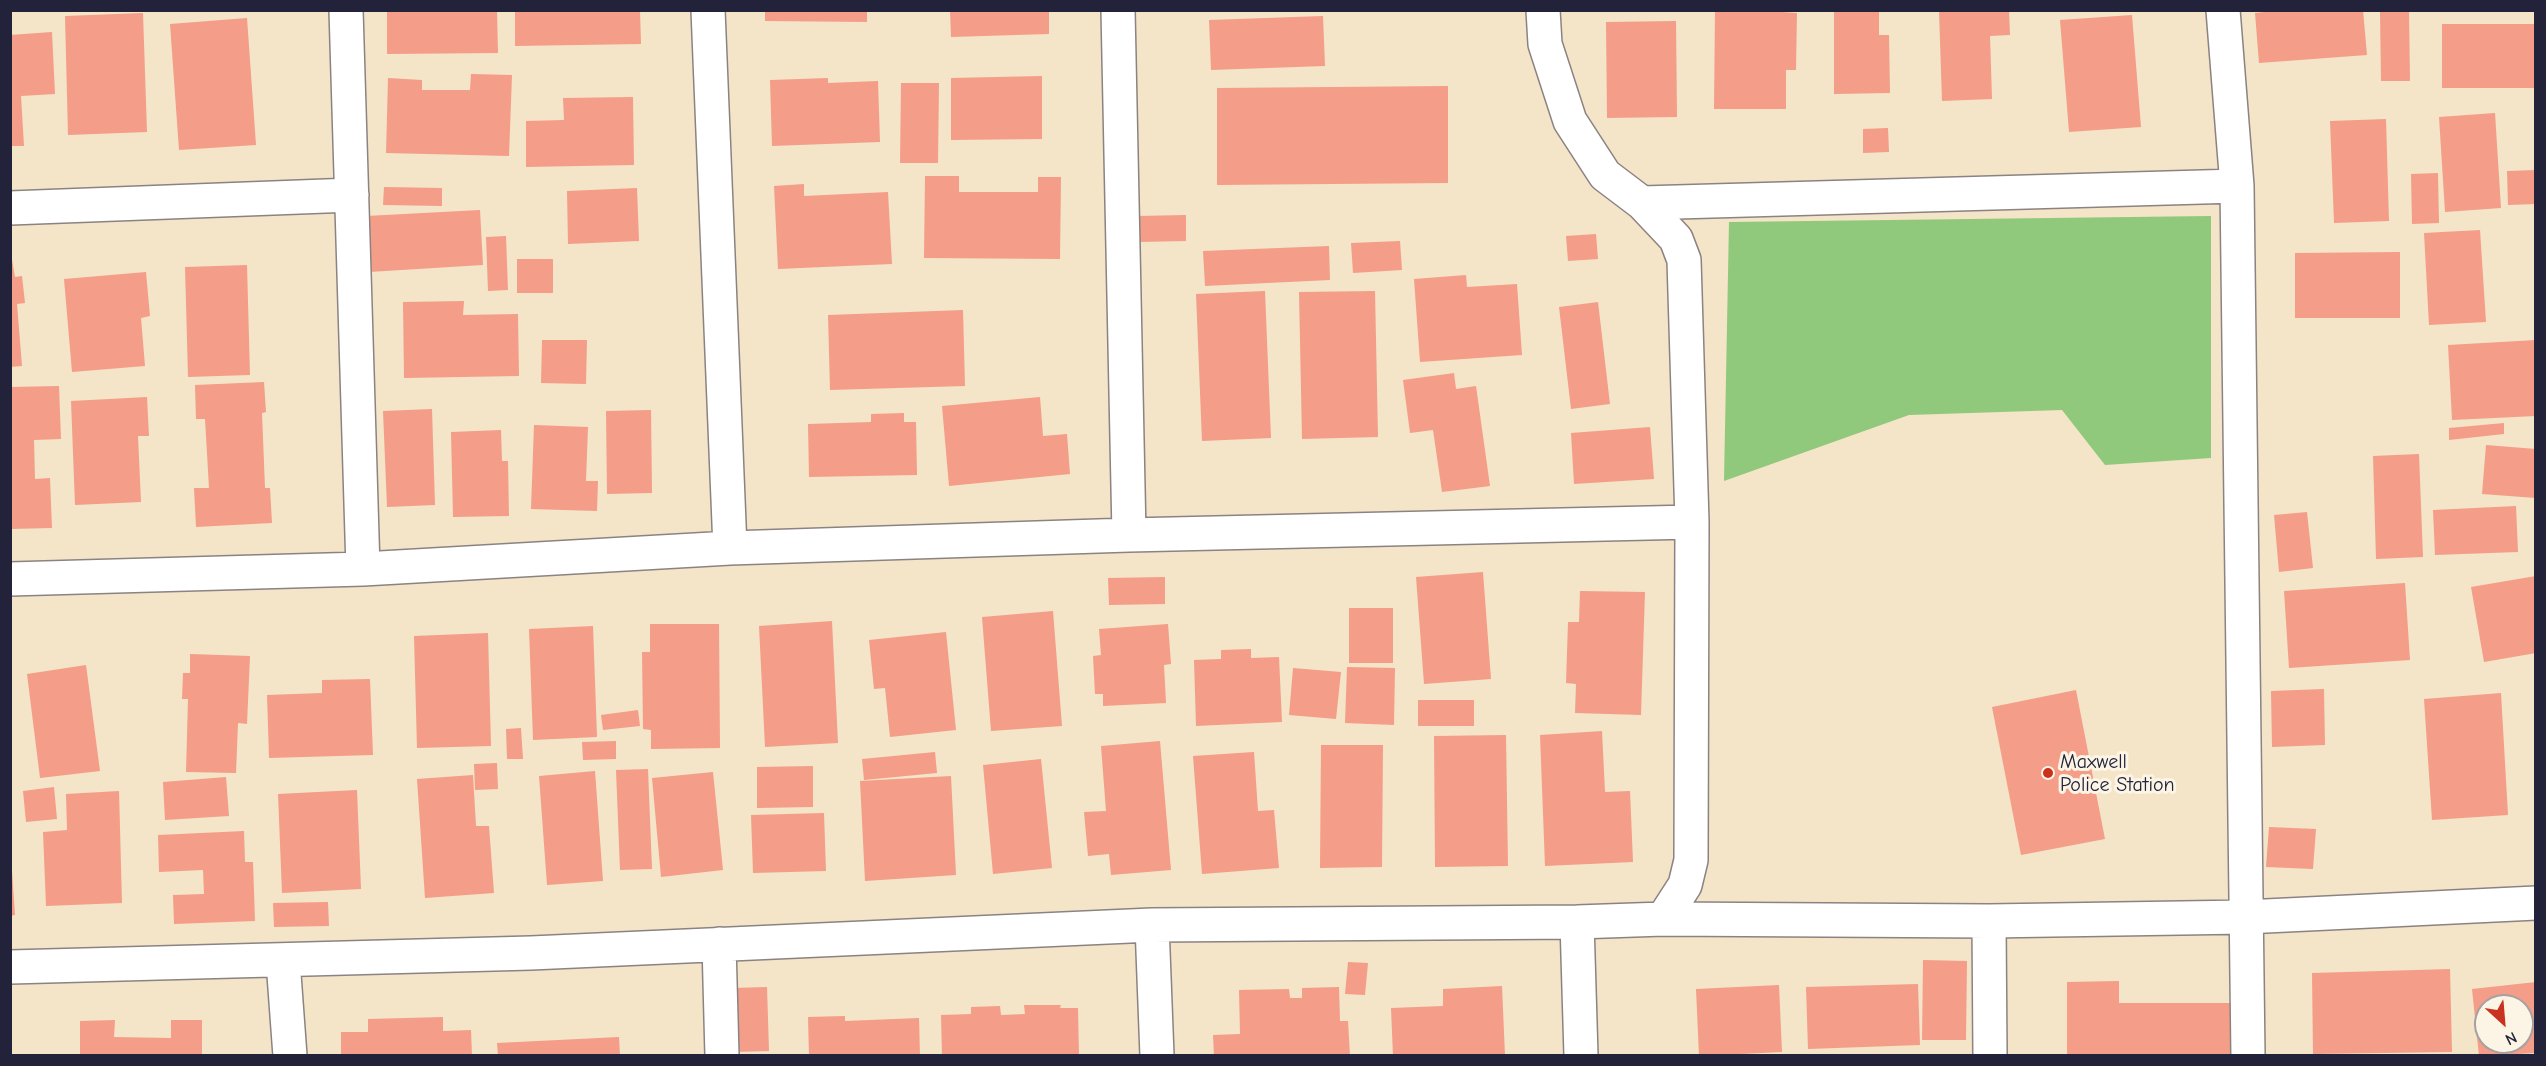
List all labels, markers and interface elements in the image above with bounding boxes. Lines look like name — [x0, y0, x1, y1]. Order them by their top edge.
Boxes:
place label: Maxwell Police Station — [2060, 750, 2175, 797]
marker: Maxwell Police Station — [2041, 766, 2055, 780]
north arrow — [2474, 994, 2534, 1054]
text: N — [2502, 1028, 2520, 1049]

